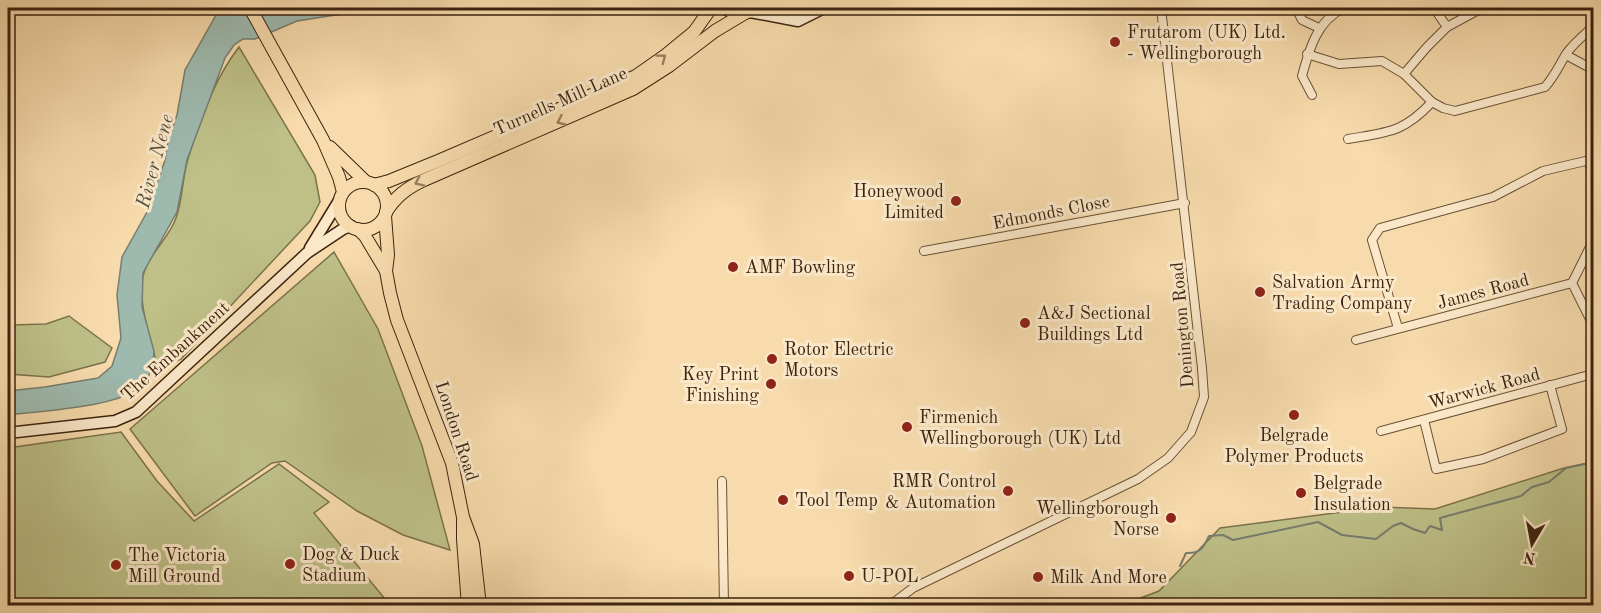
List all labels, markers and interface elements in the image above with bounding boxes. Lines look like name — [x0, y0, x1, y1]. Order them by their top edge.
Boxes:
place label: Frutarom (UK) Ltd. - Wellingborough — [1127, 23, 1286, 63]
marker: Frutarom (UK) Ltd. - Wellingborough — [1108, 35, 1122, 49]
one-way arrow — [655, 54, 666, 65]
street label: Turnells Mill Lane — [491, 64, 630, 139]
water label: River Nene — [134, 112, 178, 212]
one-way arrow — [556, 114, 567, 126]
one-way arrow — [415, 175, 426, 187]
place label: Honeywood Limited — [853, 183, 944, 222]
street label: Edmonds Close — [991, 193, 1111, 233]
marker: Honeywood Limited — [949, 194, 963, 208]
place label: AMF Bowling — [745, 259, 856, 277]
marker: AMF Bowling — [726, 260, 740, 274]
street label: Denington Road — [1169, 261, 1197, 389]
street label: James Road — [1435, 271, 1531, 313]
place label: Salvation Army Trading Company — [1272, 274, 1413, 313]
marker: Salvation Army Trading Company — [1253, 285, 1267, 299]
street label: The Embankment — [118, 299, 233, 405]
place label: A&J Sectional Buildings Ltd — [1037, 305, 1151, 344]
marker: A&J Sectional Buildings Ltd — [1018, 316, 1032, 330]
place label: Rotor Electric Motors — [784, 341, 893, 380]
marker: Rotor Electric Motors — [765, 352, 779, 366]
street label: Warwick Road — [1426, 365, 1542, 413]
place label: Key Print Finishing — [682, 366, 759, 405]
marker: Key Print Finishing — [764, 377, 778, 391]
street label: London Road — [431, 379, 481, 484]
marker: Belgrade Polymer Products — [1287, 408, 1301, 422]
place label: Firmenich Wellingborough (UK) Ltd — [919, 409, 1121, 448]
marker: Firmenich Wellingborough (UK) Ltd — [900, 420, 914, 434]
place label: Belgrade Polymer Products — [1224, 427, 1364, 466]
place label: RMR Control & Automation — [885, 473, 996, 512]
place label: Belgrade Insulation — [1313, 475, 1391, 514]
marker: RMR Control & Automation — [1001, 484, 1015, 498]
marker: Belgrade Insulation — [1294, 486, 1308, 500]
place label: Tool Temp — [795, 492, 878, 510]
marker: Tool Temp — [776, 493, 790, 507]
place label: Wellingborough Norse — [1036, 500, 1159, 539]
marker: Wellingborough Norse — [1164, 511, 1178, 525]
north arrow — [1502, 514, 1562, 574]
place label: Dog & Duck Stadium — [302, 546, 400, 585]
place label: The Victoria Mill Ground — [128, 547, 226, 586]
text: N — [1522, 548, 1537, 566]
marker: Dog & Duck Stadium — [283, 557, 297, 571]
marker: The Victoria Mill Ground — [109, 558, 123, 572]
place label: U-POL — [861, 568, 919, 586]
marker: U-POL — [842, 569, 856, 583]
place label: Milk And More — [1050, 569, 1167, 587]
marker: Milk And More — [1031, 570, 1045, 584]

